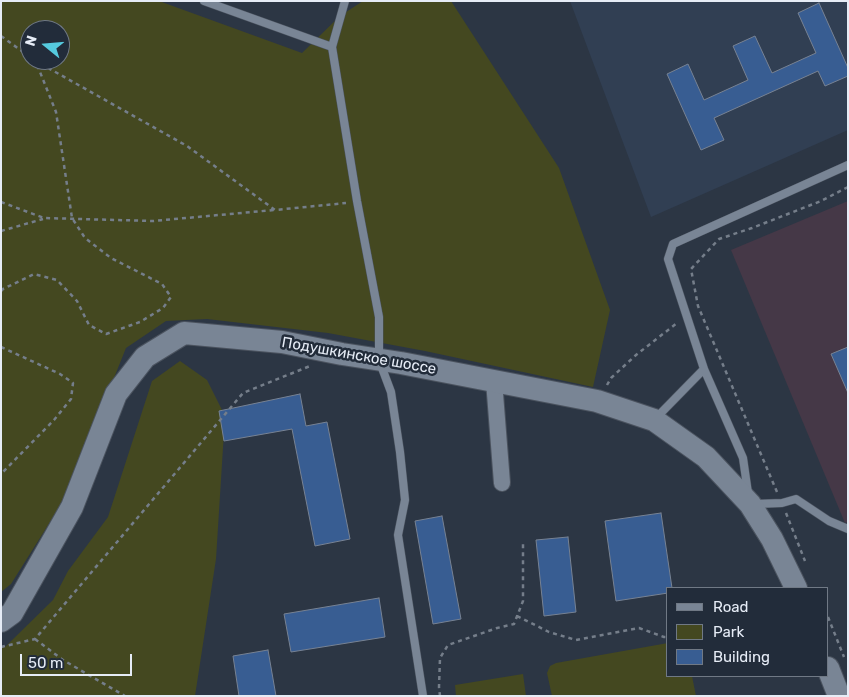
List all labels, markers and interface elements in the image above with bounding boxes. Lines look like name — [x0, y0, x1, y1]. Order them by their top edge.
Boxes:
north arrow — [20, 20, 70, 70]
text: N — [22, 33, 41, 48]
street label: Подушкинское шоссе — [280, 334, 438, 378]
legend — [666, 587, 829, 677]
text: Road — [713, 598, 749, 616]
text: Park — [713, 623, 744, 641]
scale bar — [22, 644, 135, 676]
text: Building — [713, 648, 770, 666]
text: 50 m — [28, 654, 63, 672]

